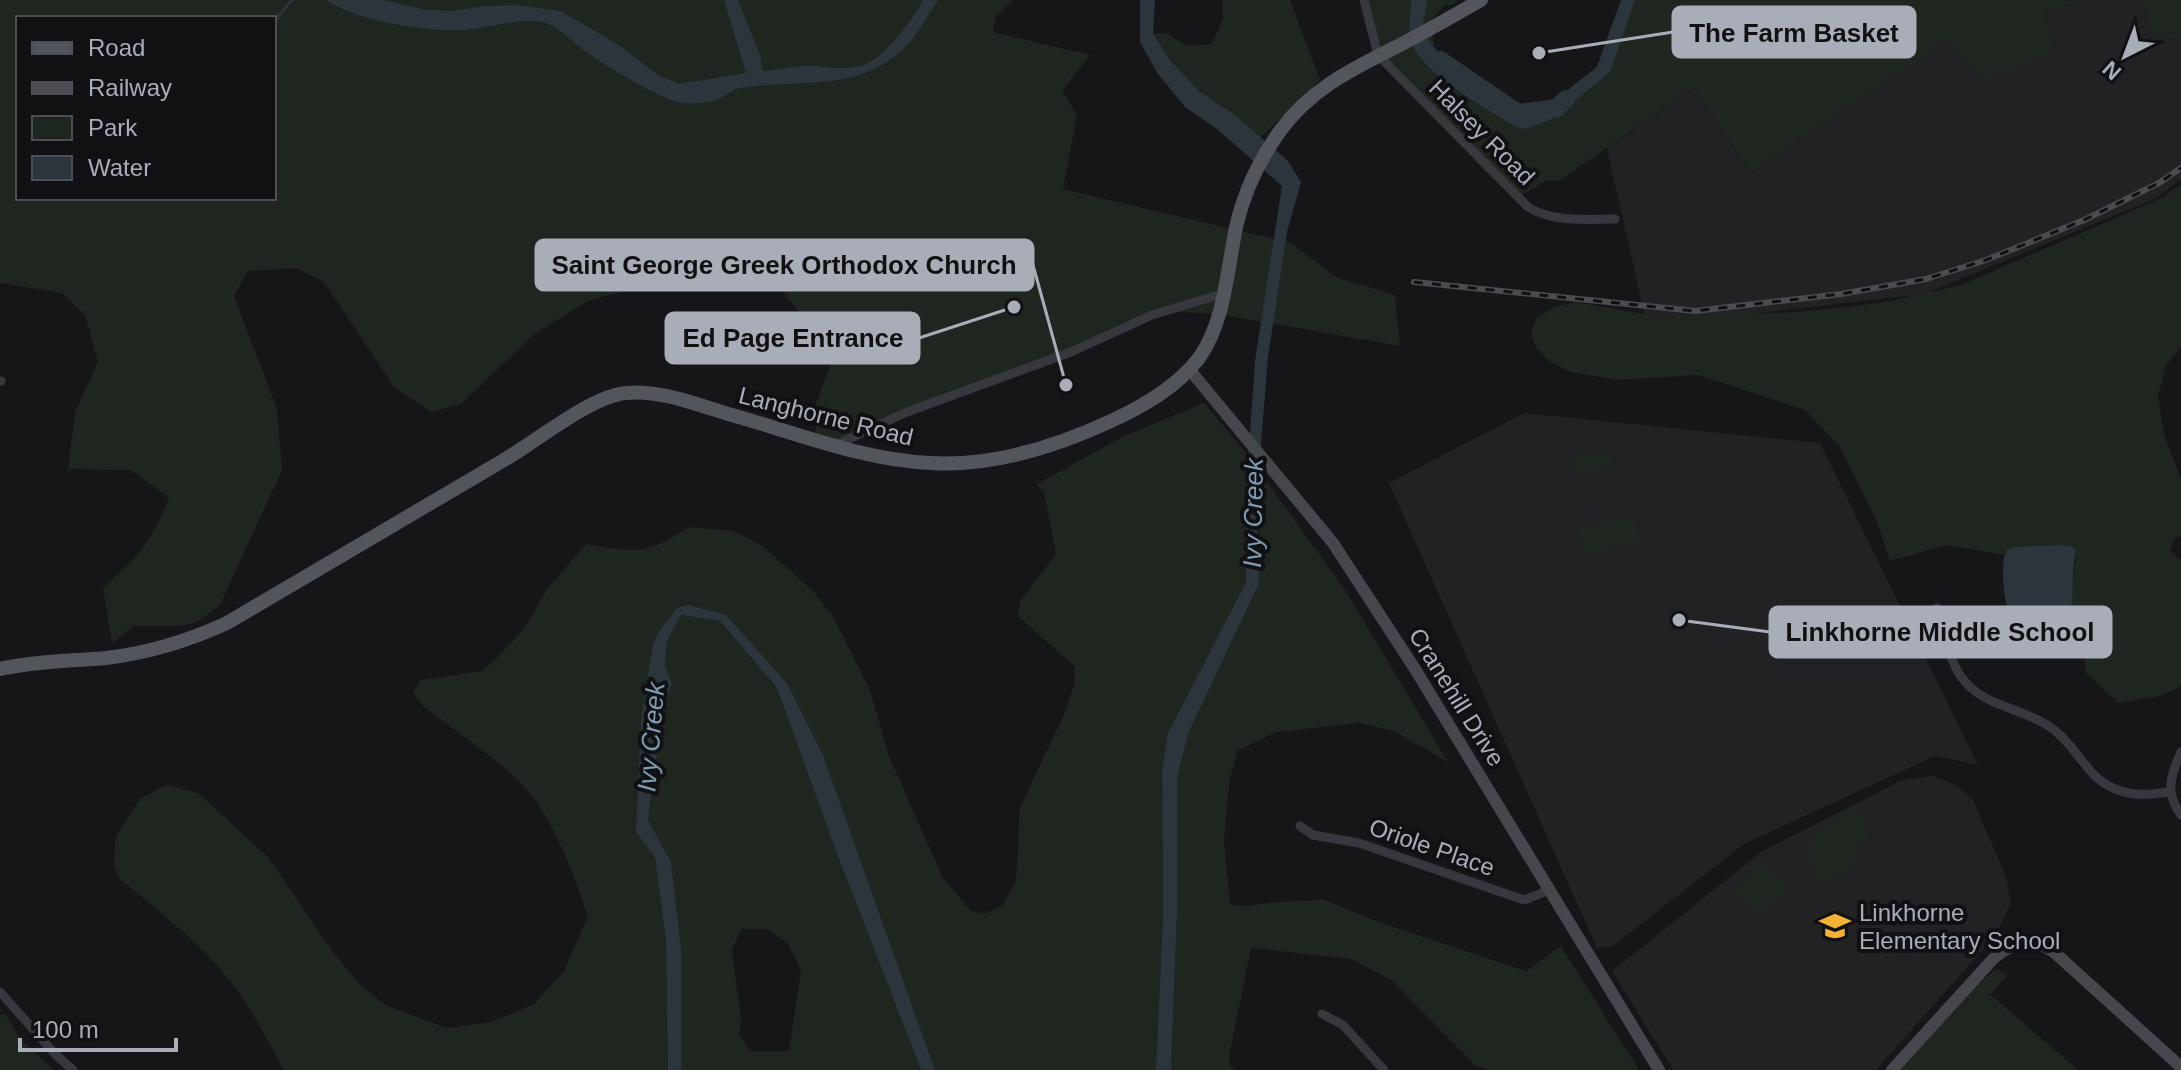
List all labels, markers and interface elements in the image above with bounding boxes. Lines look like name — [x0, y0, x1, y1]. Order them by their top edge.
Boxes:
callout: The Farm Basket — [1673, 7, 1915, 57]
legend — [16, 16, 276, 200]
north arrow — [2085, 16, 2165, 96]
text: The Farm Basket — [1689, 18, 1899, 48]
text: Road — [88, 34, 145, 61]
text: N — [2098, 56, 2126, 85]
text: Railway — [88, 74, 172, 101]
street label: Halsey Road — [1424, 74, 1540, 190]
text: Park — [88, 114, 138, 141]
text: Water — [88, 154, 151, 181]
callout: Saint George Greek Orthodox Church — [536, 240, 1033, 290]
text: Saint George Greek Orthodox Church — [551, 250, 1017, 280]
callout: Ed Page Entrance — [666, 313, 919, 363]
text: Ed Page Entrance — [682, 323, 904, 353]
street label: Langhorne Road — [736, 381, 916, 451]
water label: Ivy Creek — [1237, 456, 1269, 568]
callout: Linkhorne Middle School — [1770, 607, 2111, 657]
text: Linkhorne Middle School — [1785, 617, 2095, 647]
street label: Cranehill Drive — [1404, 623, 1510, 771]
water label: Ivy Creek — [631, 679, 671, 793]
street label: Oriole Place — [1366, 813, 1498, 881]
place label: Linkhorne Elementary School — [1859, 899, 2060, 954]
school or university icon: Linkhorne Elementary School — [1818, 909, 1852, 943]
scale bar — [20, 1002, 176, 1052]
text: 100 m — [32, 1016, 99, 1043]

